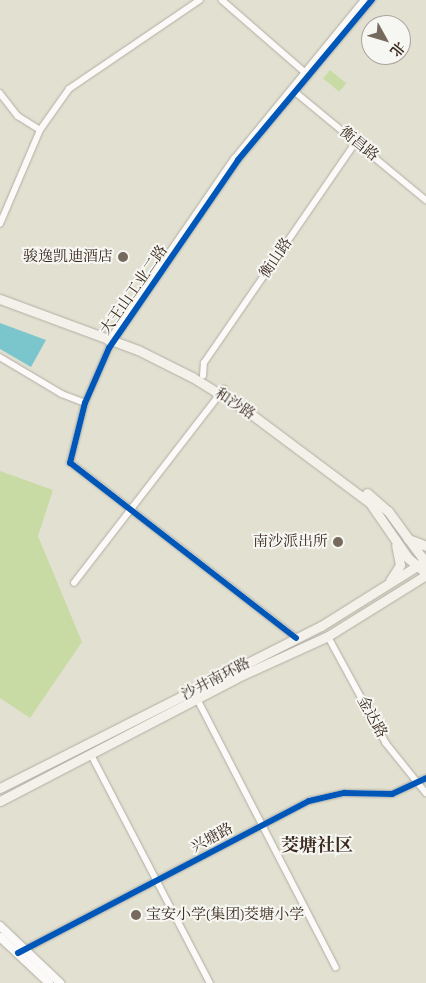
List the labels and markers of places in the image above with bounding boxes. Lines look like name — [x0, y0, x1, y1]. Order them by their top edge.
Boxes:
place label: 骏逸凯迪酒店 — [23, 248, 113, 266]
marker: 骏逸凯迪酒店 — [117, 251, 129, 263]
place label: 南沙派出所 — [253, 533, 328, 551]
marker: 南沙派出所 — [332, 536, 344, 548]
place label: 宝安小学(集团)茭塘小学 — [146, 906, 304, 924]
marker: 宝安小学(集团)茭塘小学 — [130, 909, 142, 921]

